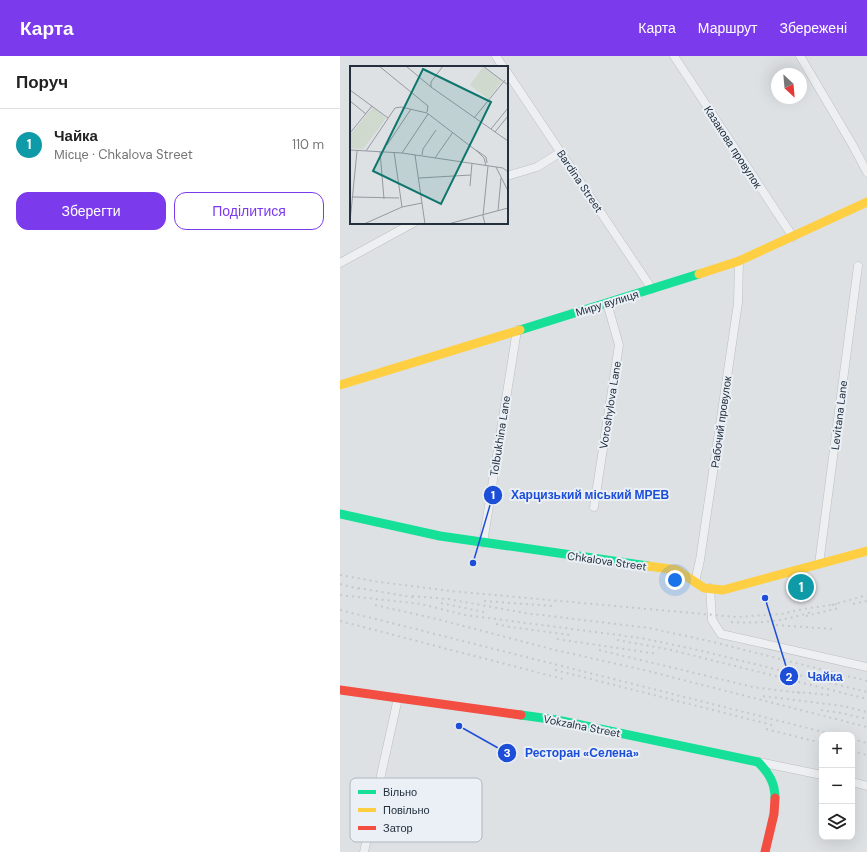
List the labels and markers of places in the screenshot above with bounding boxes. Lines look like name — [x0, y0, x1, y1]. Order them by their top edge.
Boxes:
callout: Харцизький міський МРЕВ — [483, 483, 677, 507]
pin: 1 — [788, 572, 814, 602]
callout: Чайка — [779, 664, 850, 688]
callout: Ресторан «Селена» — [497, 741, 647, 765]

